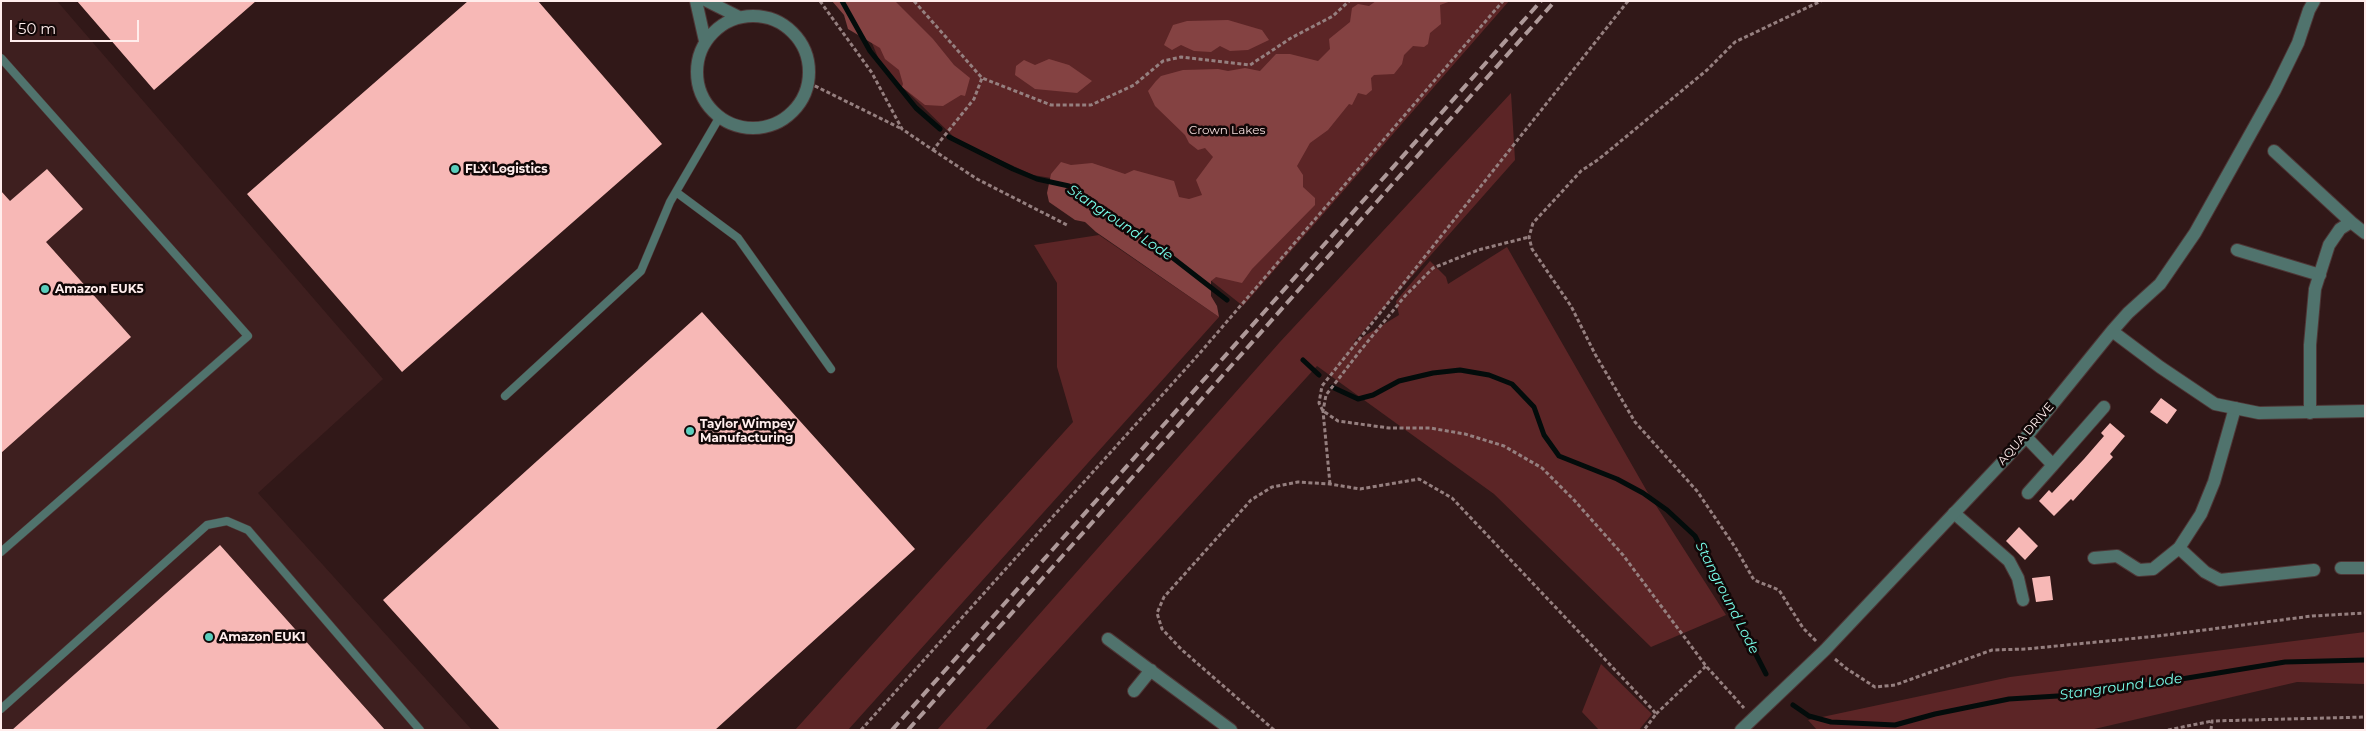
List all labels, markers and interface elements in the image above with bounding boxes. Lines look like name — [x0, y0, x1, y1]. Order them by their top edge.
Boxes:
scale bar — [12, 10, 141, 42]
text: 50 m — [18, 19, 56, 38]
park label: Crown Lakes — [1189, 123, 1265, 137]
place label: FLX Logistics — [465, 162, 548, 176]
marker: FLX Logistics — [449, 163, 461, 175]
water label: Stanground Lode — [1064, 181, 1176, 265]
place label: Amazon EUK5 — [55, 282, 144, 296]
marker: Amazon EUK5 — [39, 283, 51, 295]
street label: AQUA DRIVE — [1995, 400, 2057, 468]
place label: Taylor Wimpey Manufacturing — [700, 417, 795, 445]
marker: Taylor Wimpey Manufacturing — [684, 425, 696, 437]
water label: Stanground Lode — [1691, 539, 1763, 657]
place label: Amazon EUK1 — [219, 630, 305, 644]
marker: Amazon EUK1 — [203, 631, 215, 643]
water label: Stanground Lode — [2059, 670, 2183, 704]

